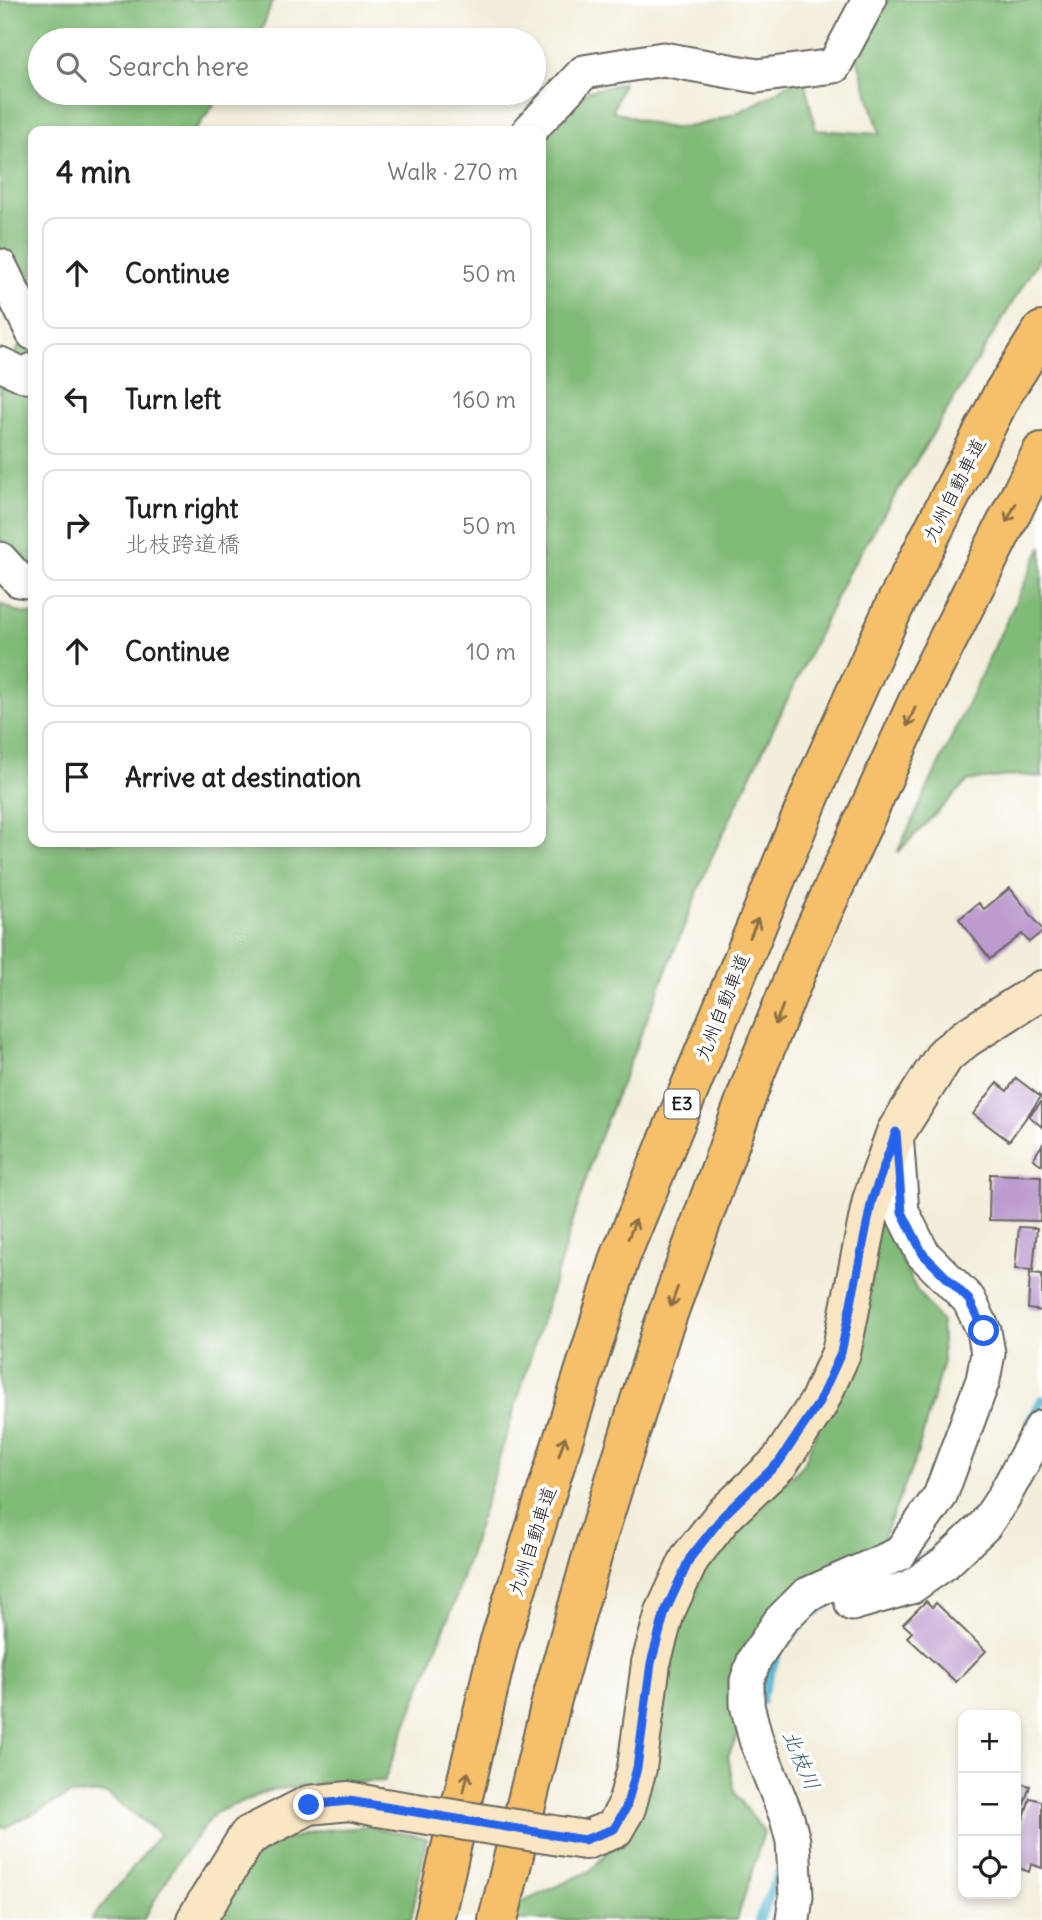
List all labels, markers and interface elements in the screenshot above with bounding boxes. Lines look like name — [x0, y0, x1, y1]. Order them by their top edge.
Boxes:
search box — [28, 28, 546, 105]
icon: search — [52, 48, 90, 86]
text: Search here — [108, 50, 249, 83]
text: 4 min — [56, 153, 131, 191]
text: Walk · 270 m — [387, 157, 518, 186]
icon: ahead — [58, 254, 96, 292]
text: Continue — [125, 257, 230, 290]
text: 50 m — [462, 259, 516, 288]
icon: left — [58, 380, 96, 418]
text: Turn left — [125, 383, 221, 416]
text: 160 m — [453, 385, 516, 414]
street label: 九州自動車道 — [917, 434, 991, 546]
text: Turn right — [125, 492, 238, 525]
one-way arrow — [1004, 502, 1018, 523]
icon: right — [58, 506, 96, 544]
text: 50 m — [462, 511, 516, 540]
text: 北枝跨道橋 — [125, 529, 240, 558]
icon: ahead — [58, 632, 96, 670]
text: Continue — [125, 635, 230, 668]
text: 10 m — [466, 637, 516, 666]
one-way arrow — [904, 706, 917, 727]
icon: arrive — [58, 758, 96, 796]
text: Arrive at destination — [125, 761, 361, 794]
one-way arrow — [749, 917, 762, 939]
street label: 九州自動車道 — [690, 950, 754, 1064]
one-way arrow — [772, 1003, 785, 1025]
road number: E3 — [664, 1090, 700, 1119]
one-way arrow — [626, 1219, 639, 1240]
one-way arrow — [667, 1285, 679, 1307]
route start — [968, 1315, 999, 1346]
one-way arrow — [557, 1435, 569, 1457]
street label: 九州自動車道 — [503, 1483, 561, 1599]
map controls — [958, 1710, 1021, 1899]
button: + — [958, 1710, 1021, 1773]
water label: 北枝川 — [777, 1726, 826, 1794]
one-way arrow — [460, 1771, 473, 1794]
button: − — [958, 1773, 1021, 1836]
route end — [293, 1789, 324, 1820]
button: locate — [958, 1836, 1021, 1899]

